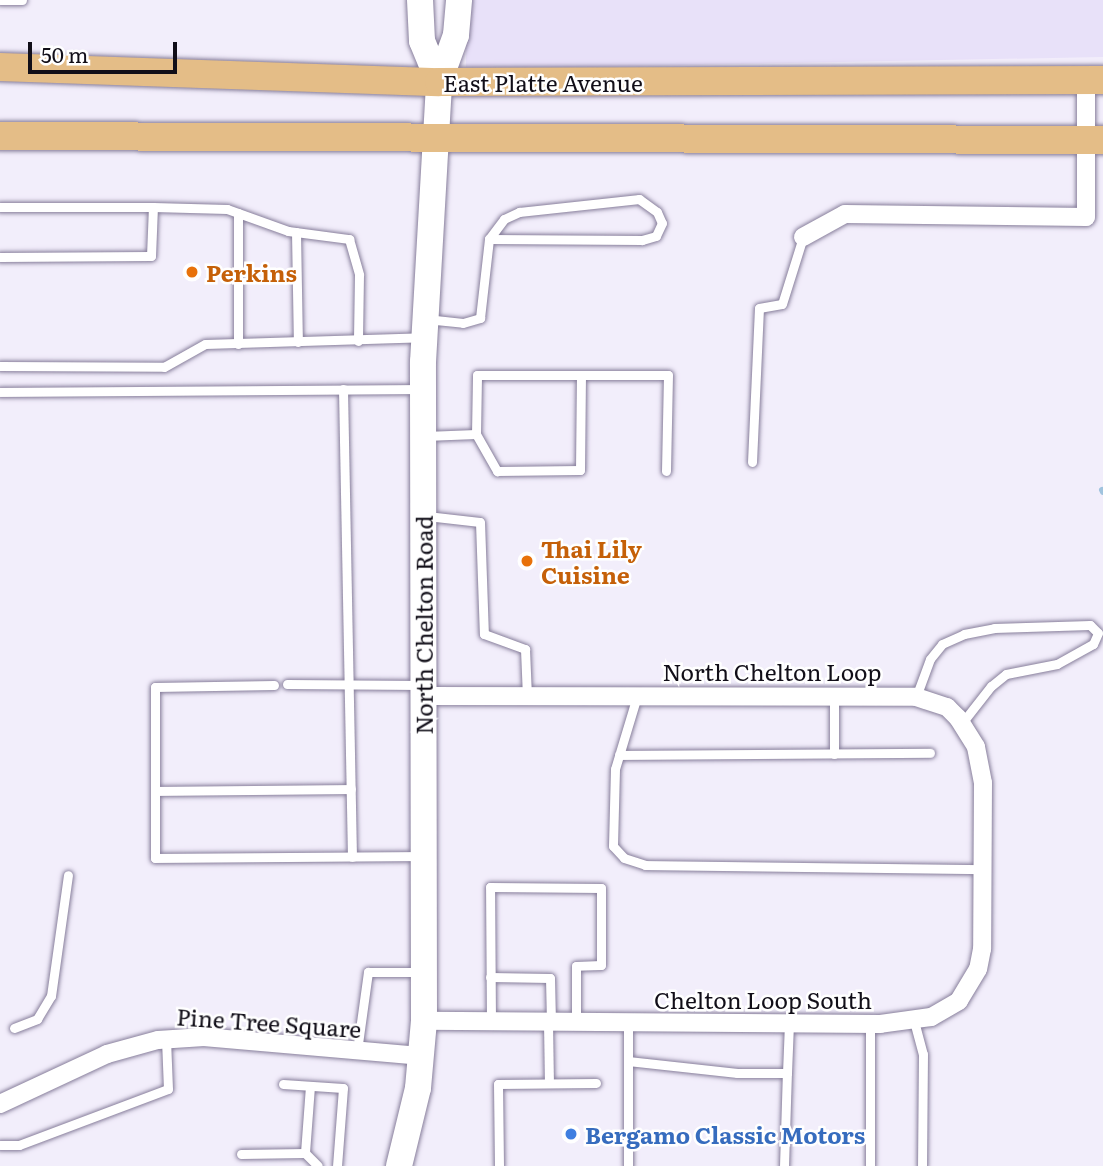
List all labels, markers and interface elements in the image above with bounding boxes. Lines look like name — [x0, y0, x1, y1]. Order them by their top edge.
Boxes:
scale bar — [32, 28, 180, 72]
text: 50 m — [41, 38, 88, 69]
street label: East Platte Avenue — [443, 68, 643, 96]
place label: Perkins — [206, 258, 297, 286]
marker: Perkins — [184, 264, 200, 280]
street label: North Chelton Road — [409, 515, 437, 735]
place label: Thai Lily Cuisine — [541, 534, 642, 588]
marker: Thai Lily Cuisine — [519, 553, 535, 569]
street label: North Chelton Loop — [662, 657, 882, 685]
street label: Chelton Loop South — [654, 985, 872, 1013]
street label: Pine Tree Square — [176, 1002, 362, 1042]
place label: Bergamo Classic Motors — [585, 1120, 865, 1148]
marker: Bergamo Classic Motors — [563, 1126, 579, 1142]

